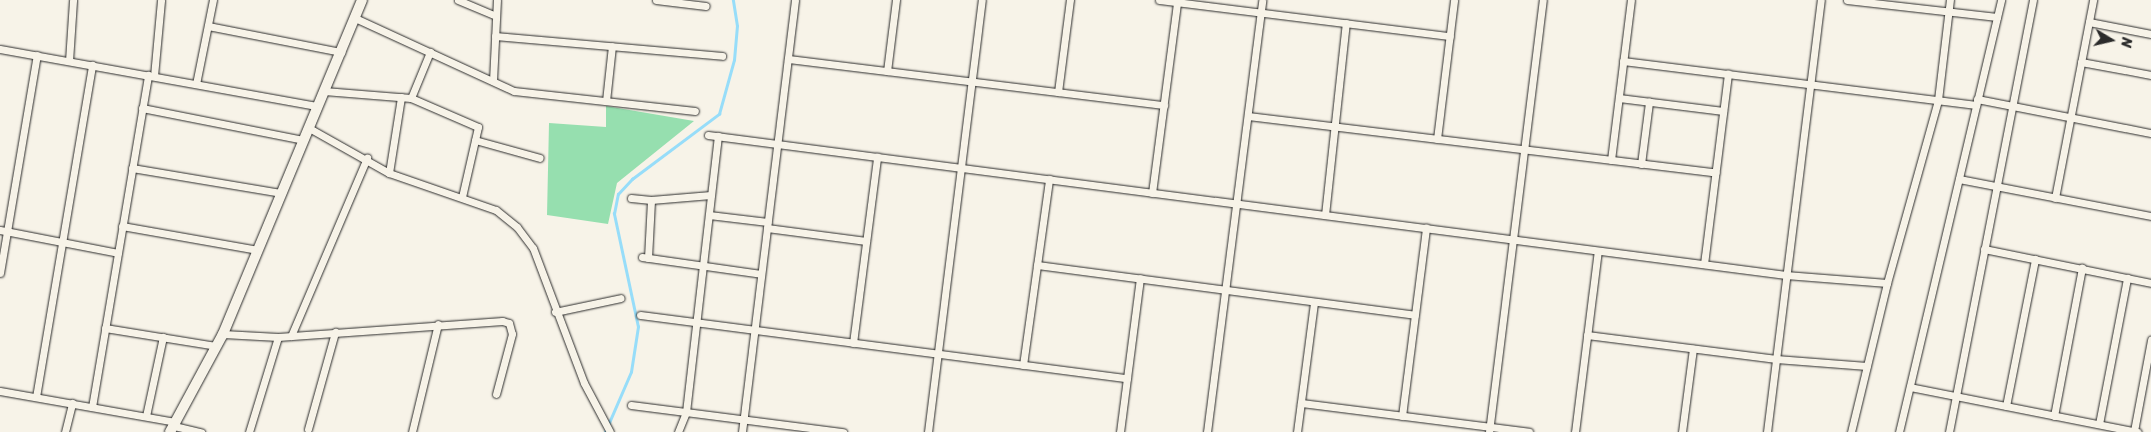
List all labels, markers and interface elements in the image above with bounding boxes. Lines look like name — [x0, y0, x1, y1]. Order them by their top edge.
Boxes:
north arrow — [2086, 15, 2136, 65]
text: N — [2113, 36, 2139, 49]

